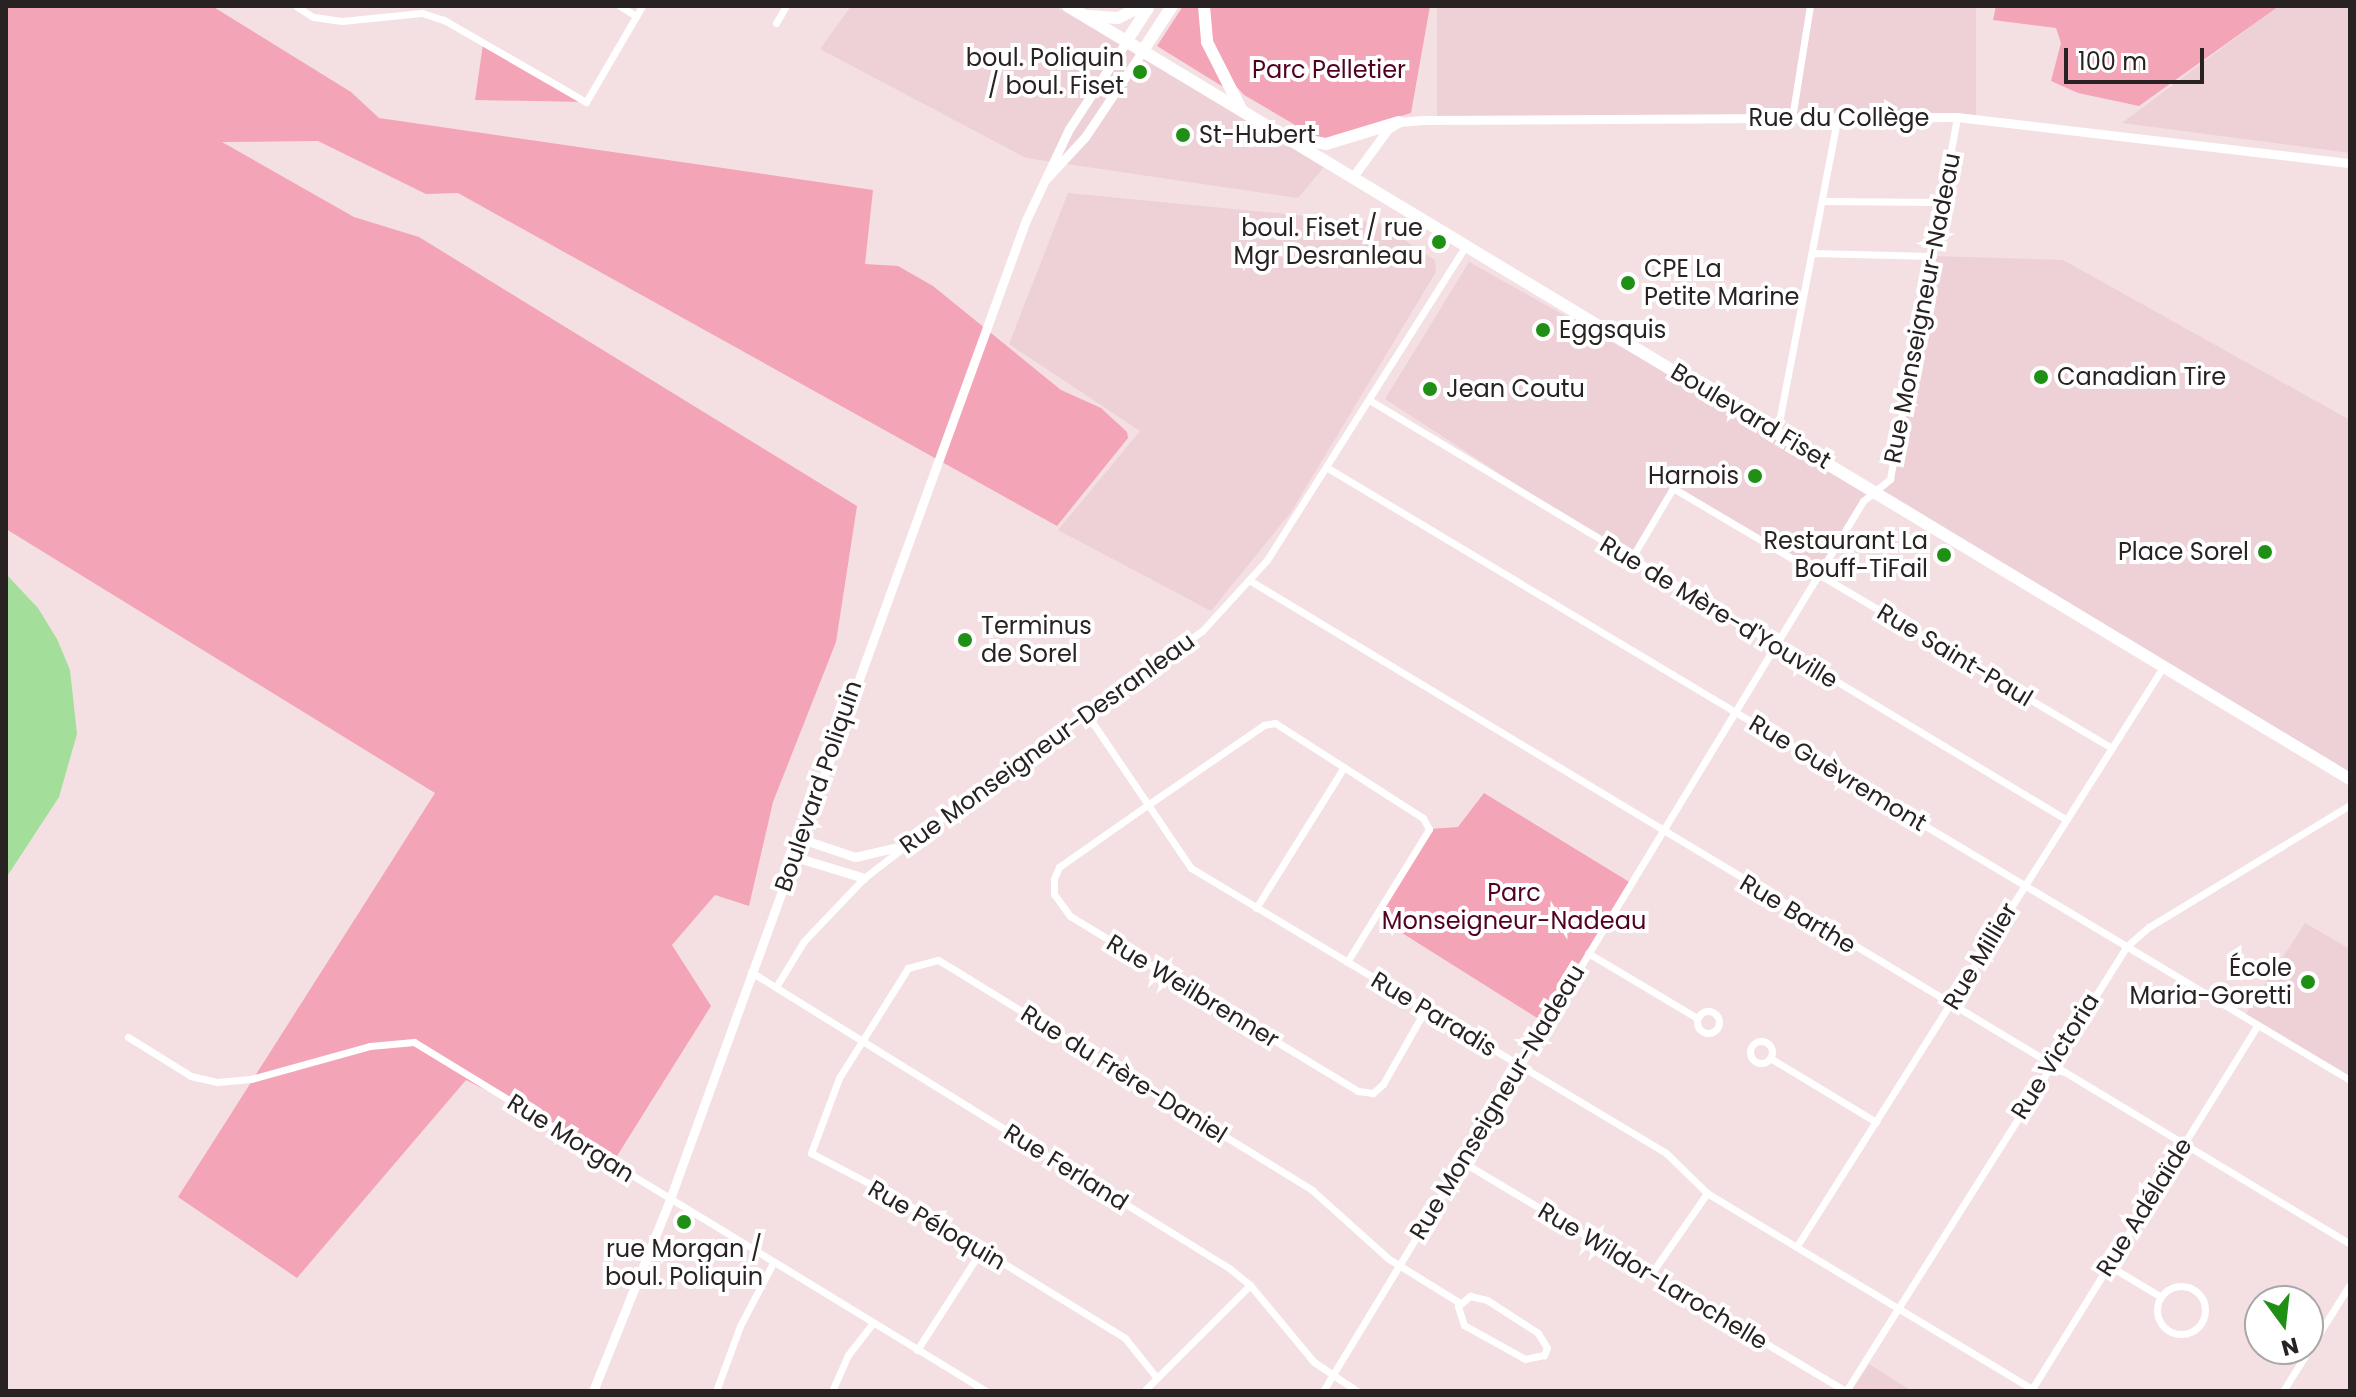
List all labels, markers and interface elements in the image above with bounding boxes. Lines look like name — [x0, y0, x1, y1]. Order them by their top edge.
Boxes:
scale bar — [2068, 32, 2208, 82]
place label: boul. Poliquin / boul. Fiset — [966, 44, 1124, 100]
text: 100 m — [2078, 45, 2147, 78]
park label: Parc Pelletier — [1252, 56, 1406, 84]
marker: boul. Poliquin / boul. Fiset — [1131, 63, 1149, 81]
street label: Rue du Collège — [1749, 104, 1929, 132]
place label: St-Hubert — [1199, 121, 1316, 149]
marker: St-Hubert — [1174, 126, 1192, 144]
street label: Rue Monseigneur-Nadeau — [1878, 150, 1966, 466]
place label: boul. Fiset / rue Mgr Desranleau — [1233, 214, 1423, 270]
marker: boul. Fiset / rue Mgr Desranleau — [1430, 233, 1448, 251]
place label: CPE La Petite Marine — [1644, 255, 1799, 311]
marker: CPE La Petite Marine — [1619, 274, 1637, 292]
place label: Eggsquis — [1559, 316, 1666, 344]
marker: Eggsquis — [1534, 321, 1552, 339]
street label: Boulevard Fiset — [1666, 357, 1836, 475]
place label: Canadian Tire — [2057, 363, 2226, 391]
marker: Canadian Tire — [2032, 368, 2050, 386]
place label: Jean Coutu — [1446, 375, 1585, 403]
marker: Jean Coutu — [1421, 380, 1439, 398]
place label: Harnois — [1648, 462, 1739, 490]
marker: Harnois — [1746, 467, 1764, 485]
place label: Restaurant La Bouff-TiFail — [1763, 527, 1928, 583]
street label: Rue de Mère-d'Youville — [1595, 530, 1843, 694]
place label: Place Sorel — [2118, 538, 2249, 566]
marker: Place Sorel — [2256, 543, 2274, 561]
marker: Restaurant La Bouff-TiFail — [1935, 546, 1953, 564]
street label: Rue Saint-Paul — [1872, 597, 2038, 713]
place label: Terminus de Sorel — [981, 612, 1092, 668]
street label: Rue Monseigneur-Desranleau — [894, 626, 1200, 860]
marker: Terminus de Sorel — [956, 631, 974, 649]
street label: Boulevard Poliquin — [768, 677, 868, 895]
street label: Rue Guèvremont — [1744, 709, 1932, 837]
street label: Rue Barthe — [1735, 868, 1861, 960]
park label: Parc Monseigneur-Nadeau — [1382, 879, 1646, 935]
street label: Rue Millier — [1937, 897, 2023, 1015]
street label: Rue Weilbrenner — [1102, 928, 1284, 1054]
place label: École Maria-Goretti — [2130, 954, 2292, 1010]
street label: Rue Monseigneur-Nadeau — [1403, 959, 1591, 1245]
street label: Rue Paradis — [1366, 965, 1502, 1063]
marker: École Maria-Goretti — [2299, 973, 2317, 991]
street label: Rue Victoria — [2005, 988, 2105, 1124]
street label: Rue du Frère-Daniel — [1016, 999, 1232, 1149]
street label: Rue Morgan — [502, 1088, 640, 1188]
street label: Rue Ferland — [999, 1117, 1133, 1217]
street label: Rue Adélaïde — [2090, 1133, 2198, 1281]
street label: Rue Péloquin — [863, 1174, 1011, 1276]
street label: Rue Wildor-Larochelle — [1533, 1196, 1773, 1356]
marker: rue Morgan / boul. Poliquin — [675, 1213, 693, 1231]
place label: rue Morgan / boul. Poliquin — [605, 1235, 763, 1291]
north arrow — [2244, 1285, 2324, 1365]
text: N — [2278, 1330, 2302, 1364]

